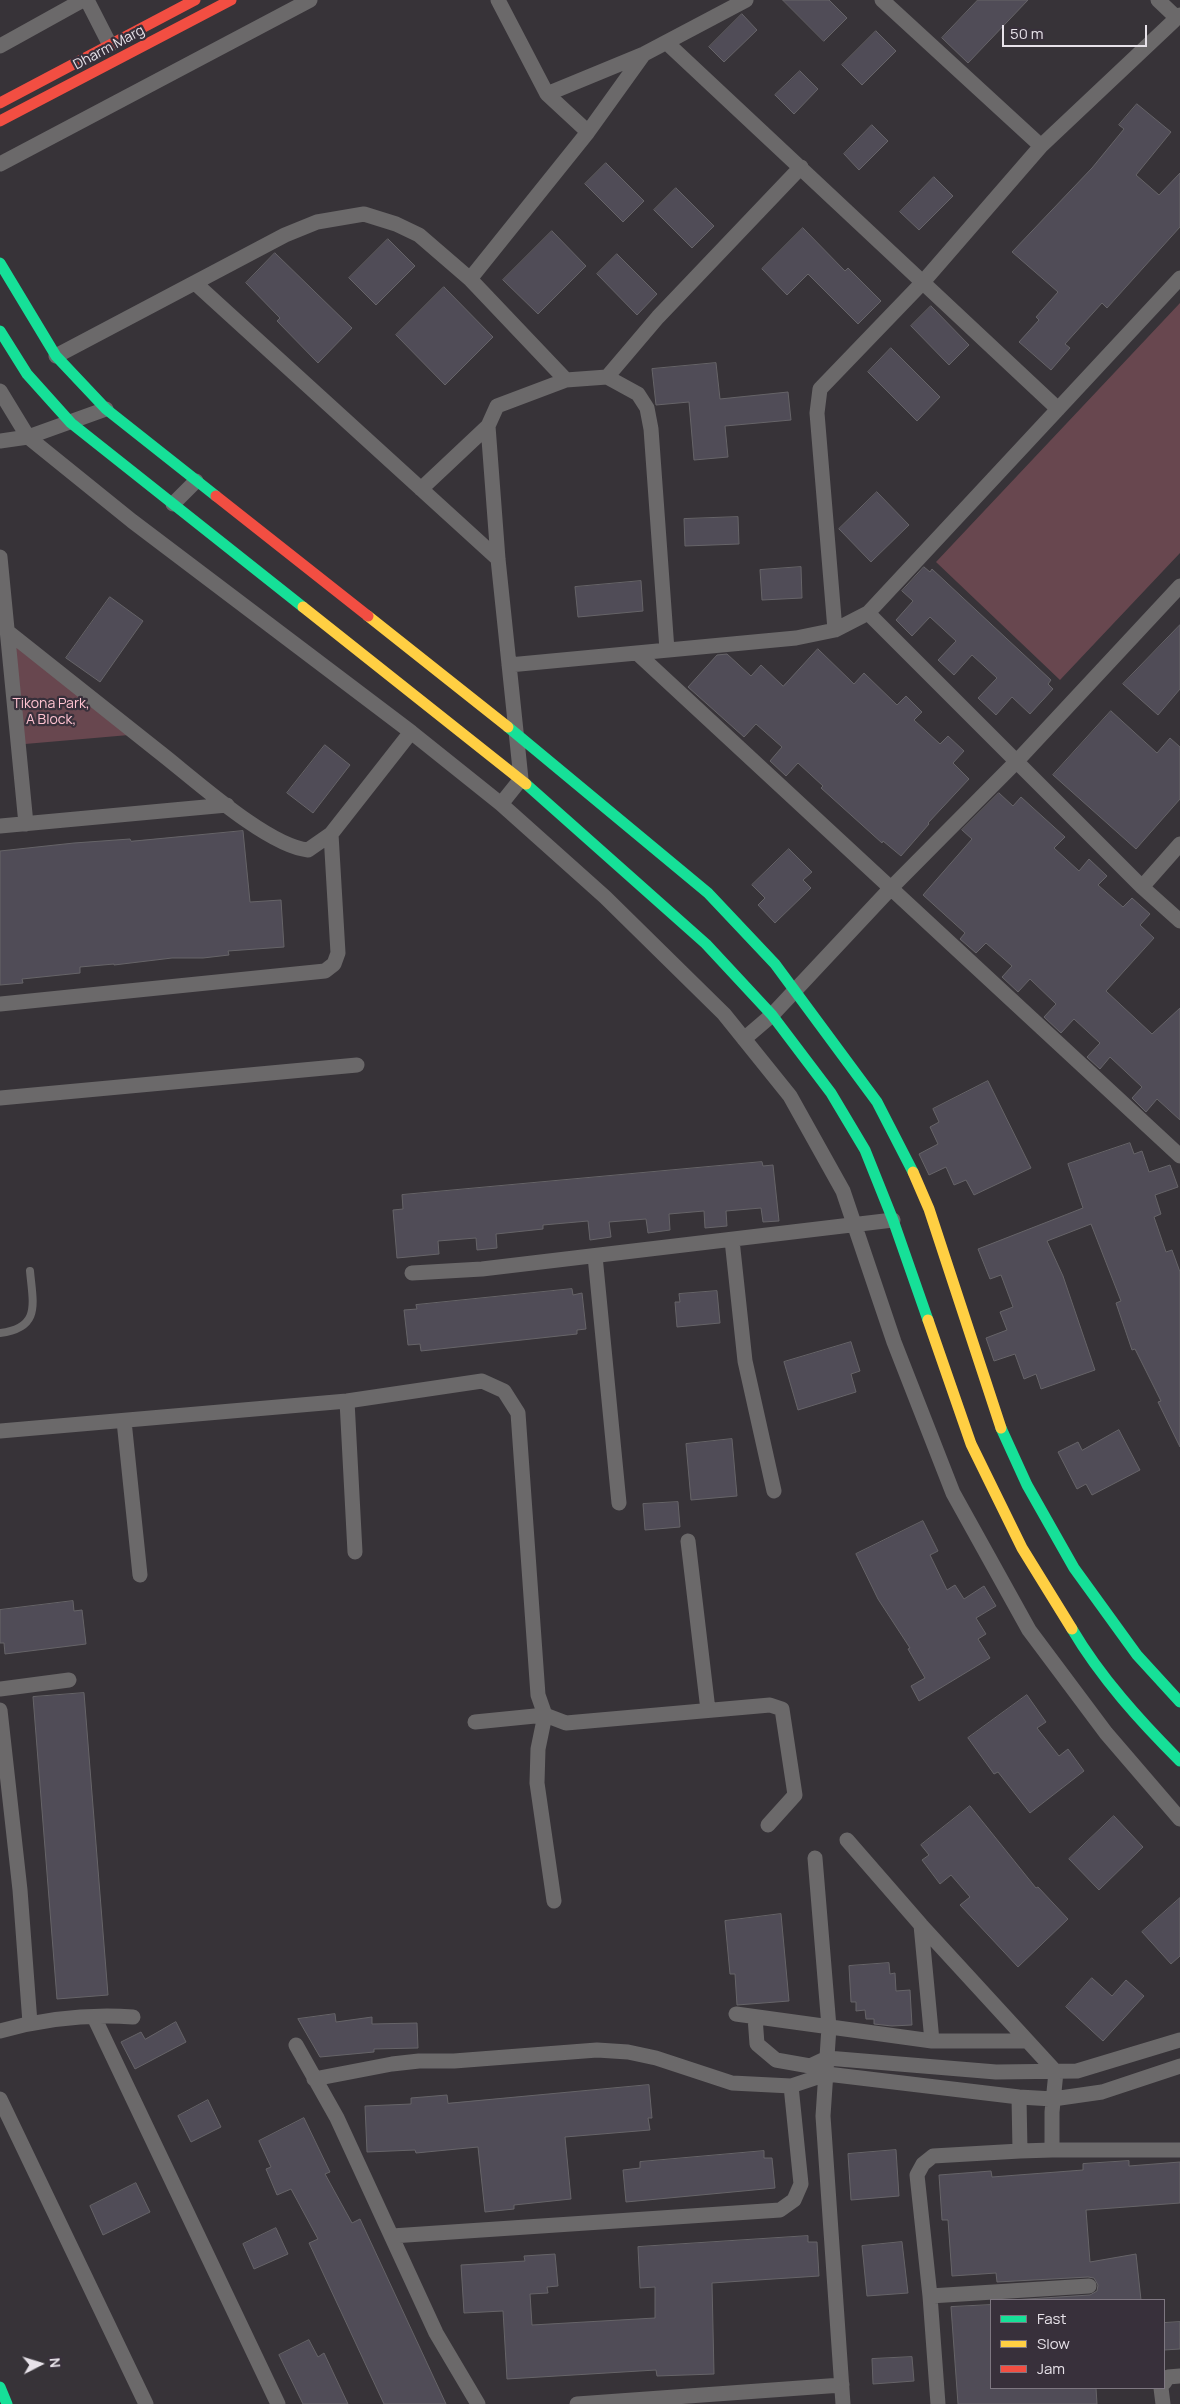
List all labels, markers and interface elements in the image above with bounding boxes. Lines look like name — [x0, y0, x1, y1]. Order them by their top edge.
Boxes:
scale bar — [1005, 15, 1150, 47]
street label: Dharm Marg — [71, 22, 147, 74]
text: 50 m — [1010, 23, 1044, 44]
park label: Tikona Park, A Block, — [12, 696, 90, 729]
legend — [990, 2299, 1165, 2389]
text: Fast — [1037, 2308, 1066, 2329]
text: Slow — [1037, 2333, 1070, 2354]
north arrow — [15, 2339, 65, 2389]
text: N — [46, 2357, 65, 2368]
text: Jam — [1037, 2358, 1065, 2379]

